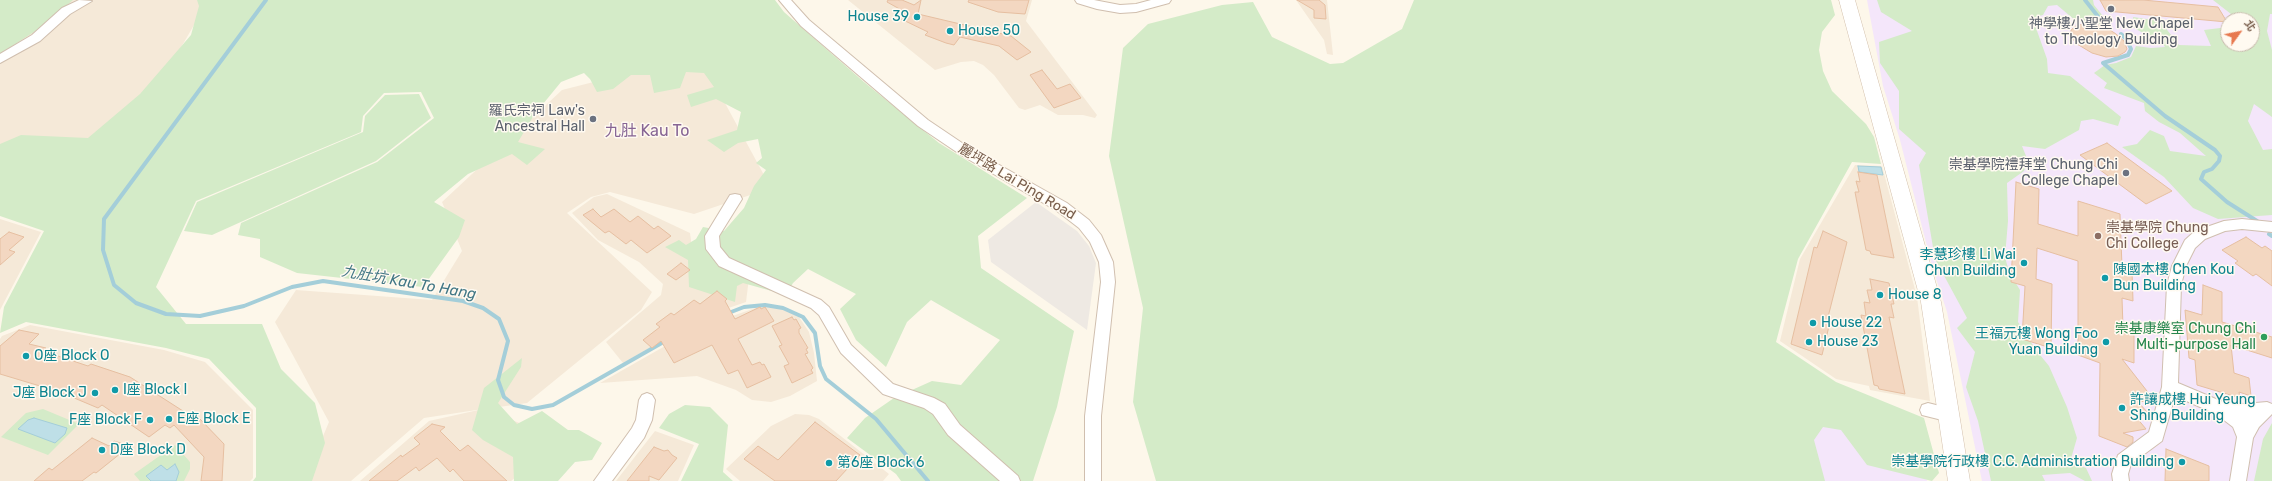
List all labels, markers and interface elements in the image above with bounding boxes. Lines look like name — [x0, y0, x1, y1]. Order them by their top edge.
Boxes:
marker: 神學樓小聖堂 New Chapel to Theology Building — [2106, 4, 2116, 14]
place label: House 39 — [847, 9, 909, 25]
marker: House 39 — [912, 12, 922, 22]
north arrow — [2220, 12, 2260, 52]
place label: 神學樓小聖堂 New Chapel to Theology Building — [2029, 16, 2193, 48]
text: 北 — [2241, 18, 2258, 34]
place label: House 50 — [958, 23, 1020, 39]
marker: House 50 — [945, 26, 955, 36]
place label: 羅氏宗祠 Law's Ancestral Hall — [489, 103, 585, 136]
marker: 羅氏宗祠 Law's Ancestral Hall — [588, 114, 598, 124]
district label: 九肚 Kau To — [605, 121, 689, 141]
street label: 麗坪路 Lai Ping Road — [955, 140, 1079, 224]
place label: 崇基學院禮拜堂 Chung Chi College Chapel — [1949, 157, 2118, 190]
marker: 崇基學院禮拜堂 Chung Chi College Chapel — [2121, 168, 2131, 178]
place label: 崇基學院 Chung Chi College — [2106, 220, 2209, 252]
marker: 崇基學院 Chung Chi College — [2093, 231, 2103, 241]
place label: 李慧珍樓 Li Wai Chun Building — [1920, 247, 2016, 280]
marker: 李慧珍樓 Li Wai Chun Building — [2019, 258, 2029, 268]
water label: 九肚坑 Kau To Hang — [340, 262, 478, 304]
place label: 陳國本樓 Chen Kou Bun Building — [2113, 262, 2234, 294]
marker: 陳國本樓 Chen Kou Bun Building — [2100, 273, 2110, 283]
place label: House 8 — [1888, 287, 1942, 303]
marker: House 8 — [1875, 290, 1885, 300]
place label: House 22 — [1821, 315, 1882, 331]
marker: House 22 — [1808, 318, 1818, 328]
place label: 崇基康樂室 Chung Chi Multi-purpose Hall — [2115, 321, 2256, 354]
place label: 王福元樓 Wong Foo Yuan Building — [1975, 326, 2098, 358]
marker: 崇基康樂室 Chung Chi Multi-purpose Hall — [2259, 332, 2269, 342]
place label: House 23 — [1817, 334, 1879, 350]
marker: House 23 — [1804, 337, 1814, 347]
marker: 王福元樓 Wong Foo Yuan Building — [2101, 337, 2111, 347]
place label: O座 Block O — [34, 348, 110, 364]
marker: O座 Block O — [21, 351, 31, 361]
place label: I座 Block I — [123, 382, 187, 398]
place label: J座 Block J — [13, 385, 87, 401]
marker: I座 Block I — [110, 385, 120, 395]
marker: J座 Block J — [90, 388, 100, 398]
place label: 許讓成樓 Hui Yeung Shing Building — [2130, 392, 2256, 424]
marker: 許讓成樓 Hui Yeung Shing Building — [2117, 403, 2127, 413]
place label: E座 Block E — [177, 411, 251, 427]
place label: F座 Block F — [69, 412, 142, 428]
marker: E座 Block E — [164, 414, 174, 424]
marker: F座 Block F — [145, 415, 155, 425]
place label: D座 Block D — [110, 442, 186, 458]
marker: D座 Block D — [97, 445, 107, 455]
place label: 崇基學院行政樓 C.C. Administration Building — [1891, 454, 2174, 470]
place label: 第6座 Block 6 — [837, 455, 924, 471]
marker: 崇基學院行政樓 C.C. Administration Building — [2177, 457, 2187, 467]
marker: 第6座 Block 6 — [824, 458, 834, 468]

